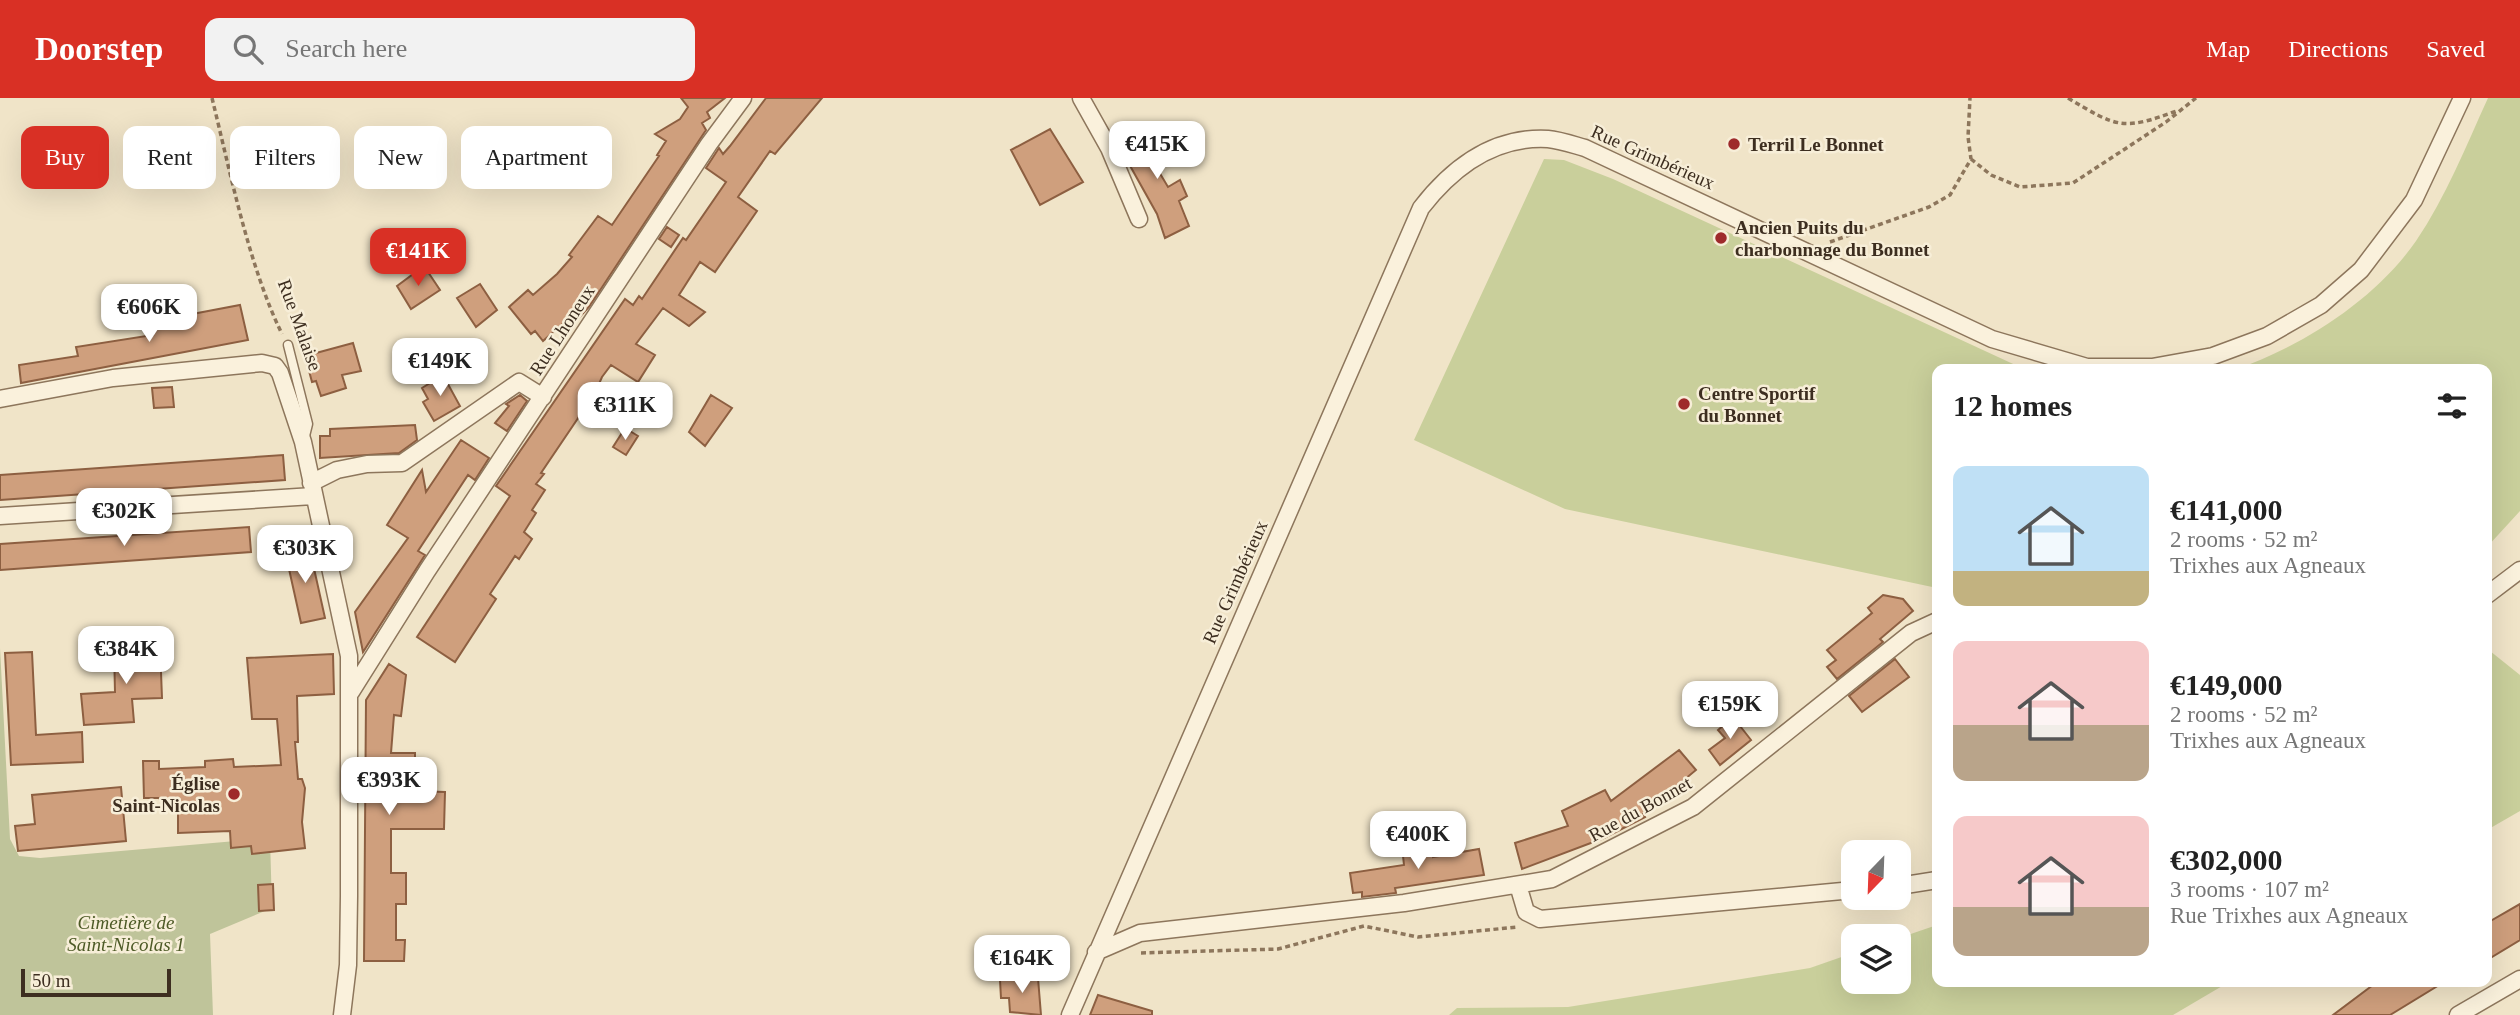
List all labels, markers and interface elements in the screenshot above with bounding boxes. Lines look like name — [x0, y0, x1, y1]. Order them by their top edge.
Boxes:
search box — [205, 18, 695, 81]
icon: search — [229, 30, 267, 68]
text: Doorstep — [35, 31, 163, 67]
text: Search here — [285, 34, 407, 63]
text: Map — [2206, 36, 2250, 62]
text: Directions — [2288, 36, 2388, 62]
text: Saved — [2426, 36, 2485, 62]
street label: Rue Grimbérieux — [1588, 120, 1718, 194]
pin: €415K — [1108, 122, 1206, 181]
chip: Buy — [21, 126, 109, 189]
chip: Rent — [123, 126, 216, 189]
chip: Filters — [230, 126, 340, 189]
chip: New — [354, 126, 447, 189]
chip: Apartment — [461, 126, 612, 189]
text: €415K — [1125, 131, 1189, 156]
place label: Terril Le Bonnet — [1748, 134, 1884, 155]
marker: Terril Le Bonnet — [1726, 136, 1742, 152]
place label: Ancien Puits du charbonnage du Bonnet — [1735, 217, 1930, 260]
pin: €141K — [369, 228, 467, 288]
marker: Ancien Puits du charbonnage du Bonnet — [1713, 230, 1729, 246]
text: €141K — [386, 238, 450, 263]
street label: Rue Malaise — [274, 277, 326, 373]
street label: Rue Lhoneux — [525, 281, 599, 379]
pin: €606K — [100, 285, 198, 344]
text: €606K — [117, 294, 181, 319]
pin: €149K — [391, 338, 489, 398]
text: €149K — [408, 348, 472, 373]
pin: €311K — [576, 382, 674, 442]
place label: Centre Sportif du Bonnet — [1698, 383, 1816, 426]
icon: filters — [2433, 387, 2471, 425]
text: 12 homes — [1953, 389, 2072, 422]
text: €311K — [594, 392, 656, 417]
marker: Centre Sportif du Bonnet — [1676, 396, 1692, 412]
pin: €302K — [75, 489, 173, 548]
text: €141,000 — [2170, 493, 2283, 526]
icon: home — [2009, 494, 2093, 578]
text: €302K — [92, 498, 156, 523]
street label: Rue Grimbérieux — [1198, 517, 1272, 647]
pin: €303K — [256, 526, 354, 585]
text: 2 rooms · 52 m² — [2170, 527, 2317, 552]
text: €303K — [273, 535, 337, 560]
text: Trixhes aux Agneaux — [2170, 553, 2366, 578]
pin: €384K — [77, 626, 175, 686]
text: €384K — [94, 636, 158, 661]
text: €149,000 — [2170, 668, 2283, 701]
icon: home — [2009, 669, 2093, 753]
pin: €159K — [1681, 682, 1779, 741]
text: €159K — [1698, 691, 1762, 716]
text: 2 rooms · 52 m² — [2170, 702, 2317, 727]
text: Trixhes aux Agneaux — [2170, 728, 2366, 753]
pin: €393K — [340, 758, 438, 817]
text: €393K — [357, 767, 421, 792]
street label: Rue du Bonnet — [1585, 772, 1696, 846]
place label: Église Saint-Nicolas — [112, 773, 220, 816]
marker: Église Saint-Nicolas — [226, 786, 242, 802]
pin: €400K — [1369, 812, 1467, 871]
text: €400K — [1386, 821, 1450, 846]
north arrow — [1841, 840, 1911, 910]
map controls — [1841, 840, 1911, 994]
text: €302,000 — [2170, 843, 2283, 876]
icon: home — [2009, 844, 2093, 928]
text: 3 rooms · 107 m² — [2170, 877, 2329, 902]
text: Rue Trixhes aux Agneaux — [2170, 903, 2408, 928]
park label: Cimetière de Saint-Nicolas 1 — [67, 912, 185, 955]
button: layers — [1841, 924, 1911, 994]
pin: €164K — [973, 936, 1071, 995]
text: €164K — [990, 945, 1054, 970]
scale bar — [21, 966, 172, 998]
text: 50 m — [32, 970, 71, 991]

